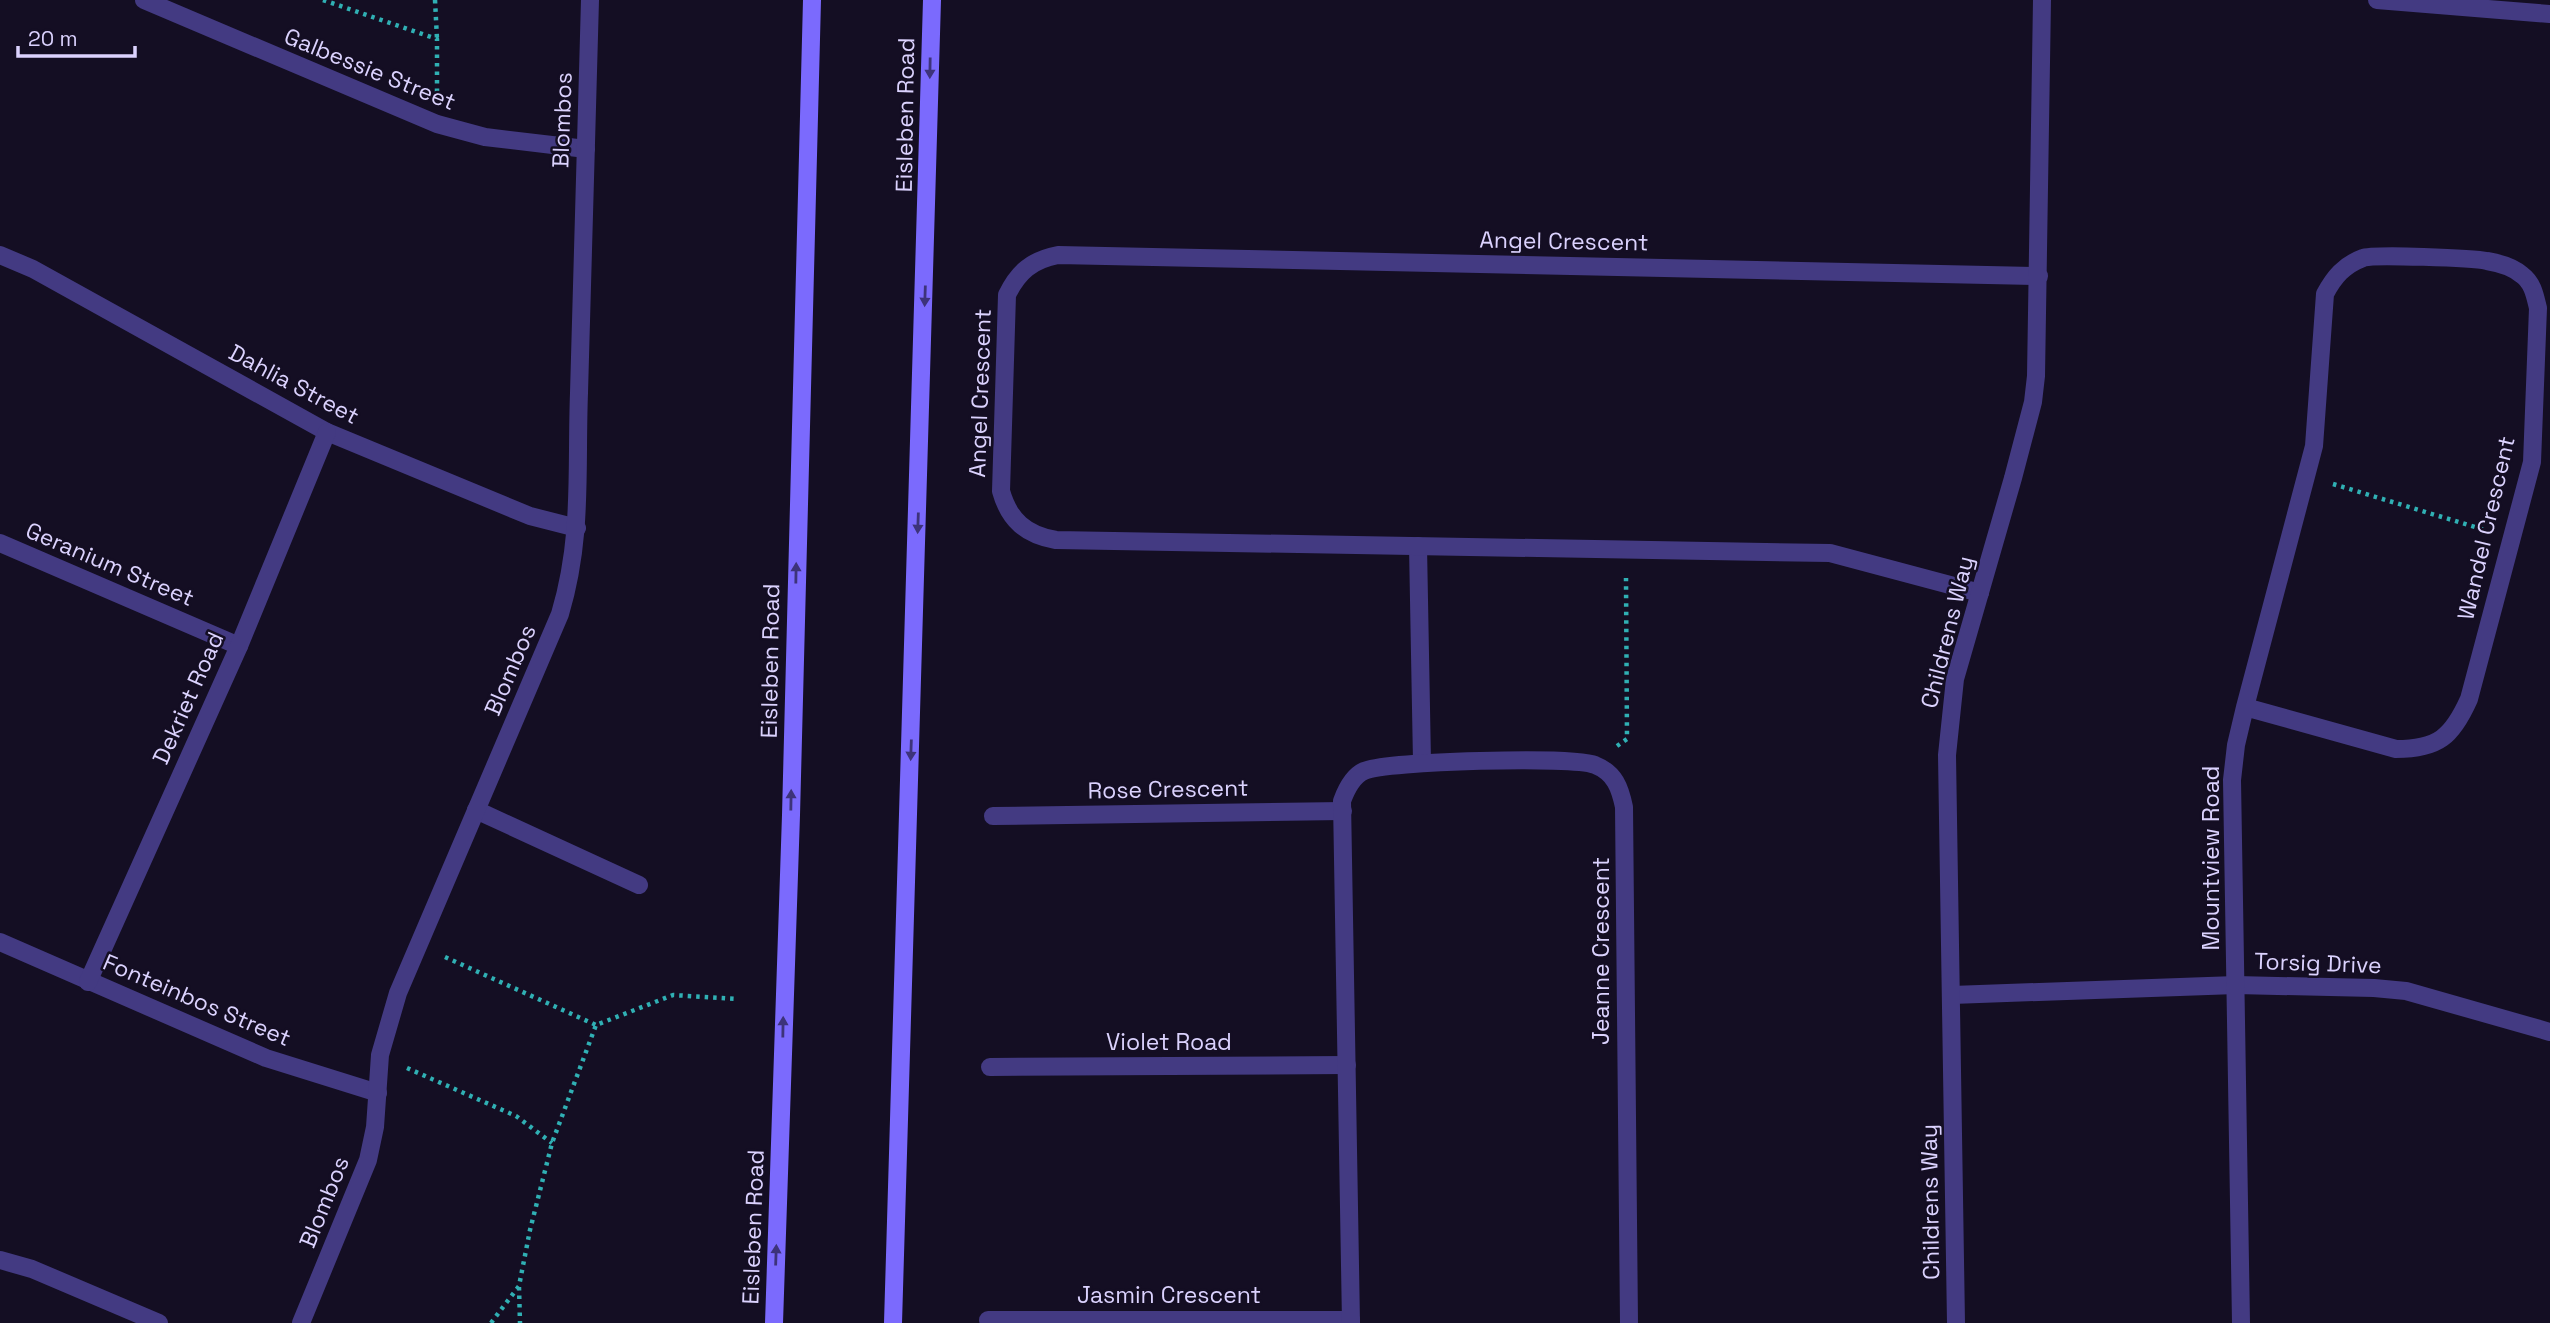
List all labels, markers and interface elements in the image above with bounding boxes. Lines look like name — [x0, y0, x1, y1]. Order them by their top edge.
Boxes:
scale bar — [18, 14, 135, 58]
street label: Galbessie Street — [280, 21, 460, 117]
text: 20 m — [28, 25, 78, 52]
street label: Eisleben Road — [889, 37, 921, 193]
one-way arrow — [925, 57, 936, 79]
street label: Blombos — [545, 72, 579, 168]
street label: Angel Crescent — [1479, 225, 1649, 257]
one-way arrow — [919, 285, 931, 307]
street label: Angel Crescent — [962, 308, 998, 478]
street label: Dahlia Street — [224, 337, 364, 431]
street label: Wandel Crescent — [2450, 433, 2522, 623]
one-way arrow — [912, 512, 923, 534]
street label: Geranium Street — [21, 515, 199, 613]
street label: Childrens Way — [1914, 553, 1980, 711]
one-way arrow — [791, 561, 802, 583]
street label: Eisleben Road — [754, 583, 786, 739]
street label: Blombos — [477, 620, 543, 720]
street label: Dekriet Road — [145, 627, 231, 769]
one-way arrow — [905, 740, 916, 762]
street label: Mountview Road — [2196, 766, 2226, 950]
street label: Rose Crescent — [1087, 773, 1249, 805]
one-way arrow — [785, 789, 797, 811]
street label: Jeanne Crescent — [1586, 857, 1616, 1045]
street label: Torsig Drive — [2254, 946, 2382, 980]
street label: Fonteinbos Street — [99, 947, 295, 1053]
one-way arrow — [777, 1016, 789, 1038]
street label: Violet Road — [1106, 1027, 1232, 1057]
street label: Childrens Way — [1914, 1124, 1946, 1280]
street label: Eisleben Road — [735, 1149, 771, 1305]
street label: Blombos — [292, 1152, 356, 1252]
one-way arrow — [771, 1244, 782, 1266]
street label: Jasmin Crescent — [1077, 1280, 1261, 1310]

